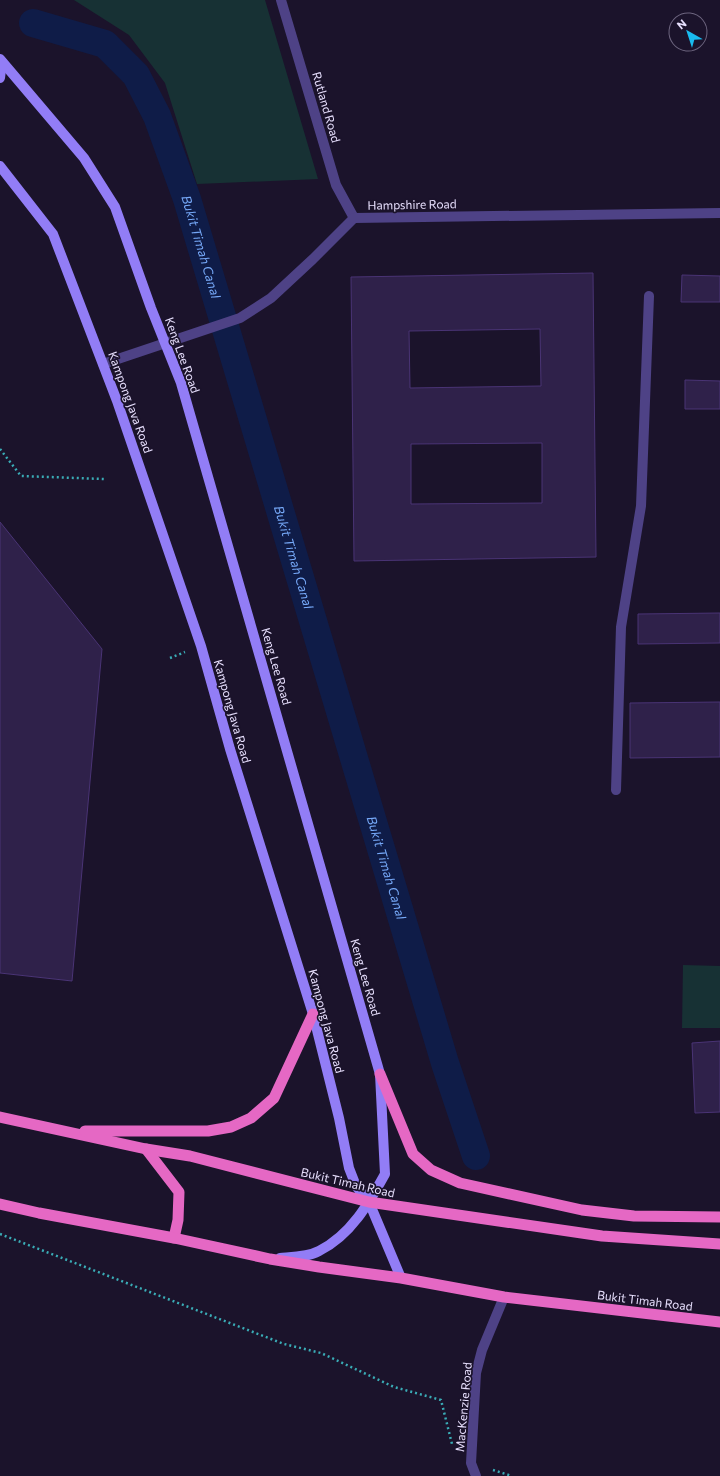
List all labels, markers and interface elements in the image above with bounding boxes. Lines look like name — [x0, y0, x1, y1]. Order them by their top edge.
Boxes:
north arrow — [668, 12, 708, 52]
text: N — [674, 16, 689, 31]
street label: Rutland Road — [310, 70, 344, 144]
water label: Bukit Timah Canal — [178, 193, 224, 301]
street label: Hampshire Road — [367, 196, 457, 212]
street label: Keng Lee Road — [163, 315, 203, 395]
street label: Kampong Java Road — [105, 349, 156, 455]
water label: Bukit Timah Canal — [271, 504, 317, 611]
street label: Keng Lee Road — [259, 626, 295, 706]
street label: Kampong Java Road — [211, 658, 254, 765]
water label: Bukit Timah Canal — [364, 814, 410, 922]
street label: Keng Lee Road — [348, 937, 384, 1017]
street label: Kampong Java Road — [305, 968, 348, 1075]
street label: Bukit Timah Road — [300, 1164, 396, 1200]
street label: Bukit Timah Road — [597, 1287, 694, 1313]
street label: MacKenzie Road — [452, 1361, 474, 1453]

